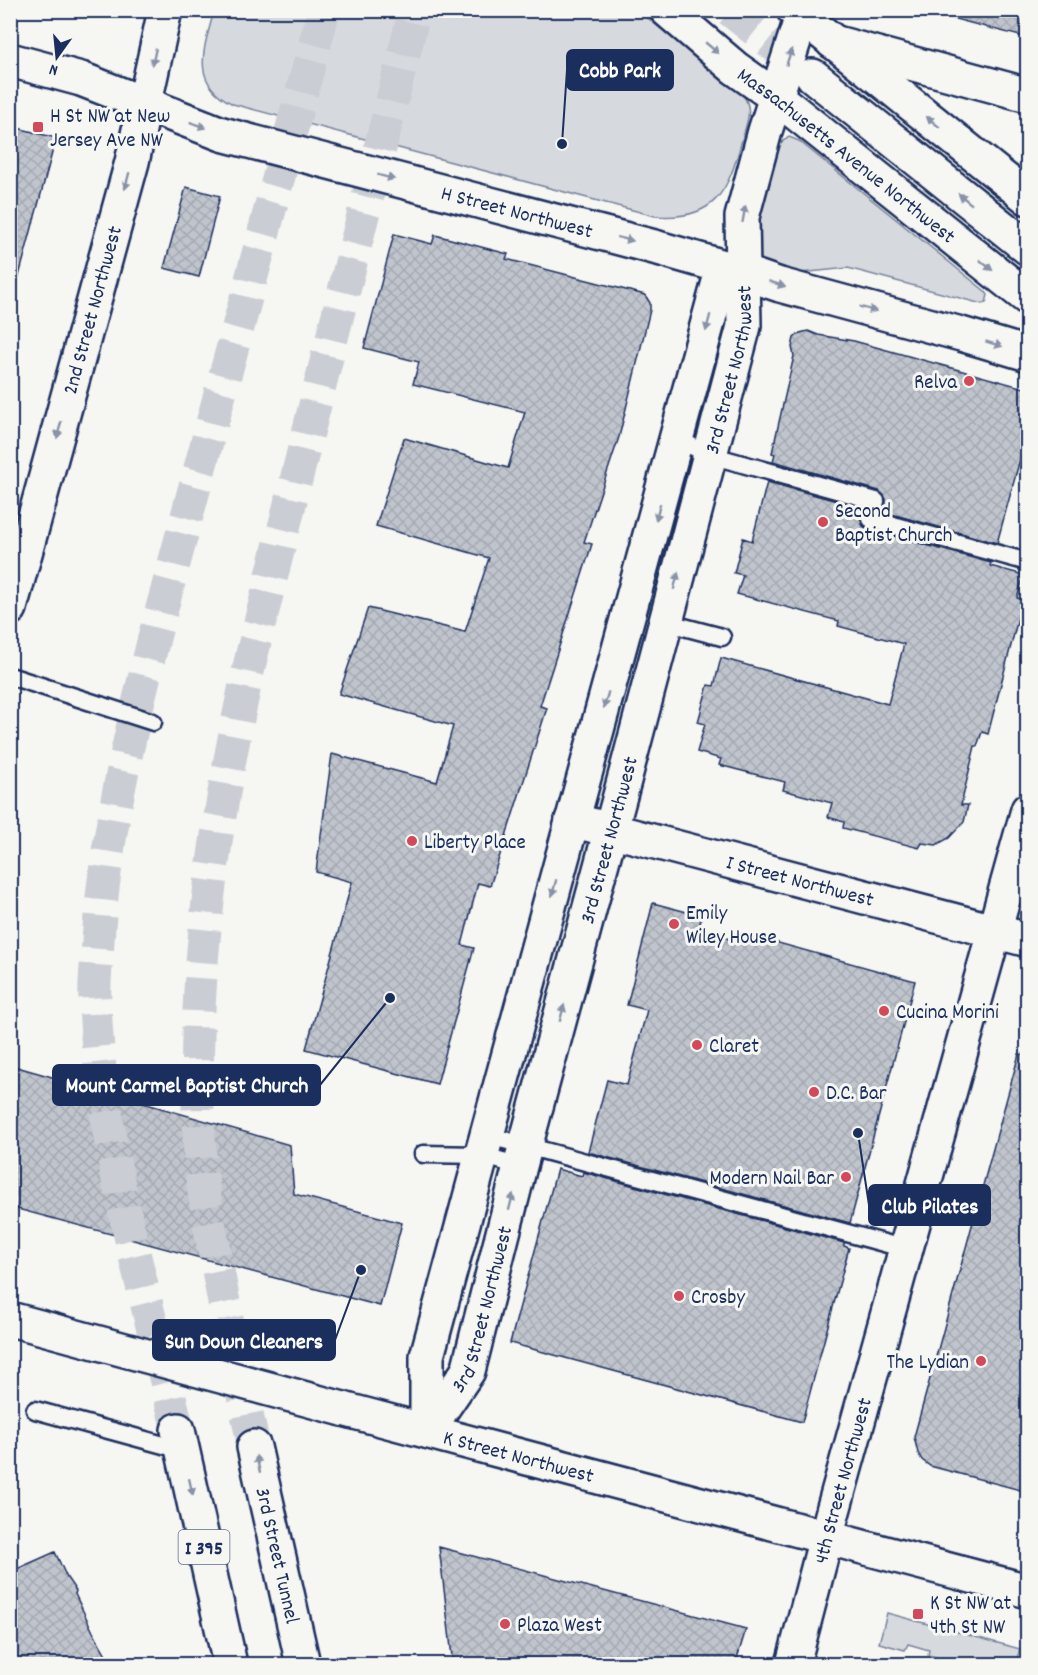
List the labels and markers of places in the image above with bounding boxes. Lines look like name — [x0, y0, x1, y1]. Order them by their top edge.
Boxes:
callout: Cobb Park — [567, 50, 673, 90]
place label: H St NW at New Jersey Ave NW — [50, 103, 170, 157]
marker: H St NW at New Jersey Ave NW — [31, 120, 45, 134]
place label: Relva — [914, 369, 958, 399]
marker: Relva — [962, 374, 976, 388]
place label: Second Baptist Church — [835, 498, 952, 552]
marker: Second Baptist Church — [816, 515, 830, 529]
place label: Liberty Place — [424, 829, 526, 859]
marker: Liberty Place — [405, 834, 419, 848]
place label: Emily Wiley House — [686, 900, 777, 954]
marker: Emily Wiley House — [667, 917, 681, 931]
place label: Cucina Morini — [896, 999, 999, 1029]
marker: Cucina Morini — [877, 1004, 891, 1018]
place label: Claret — [709, 1033, 759, 1063]
marker: Claret — [690, 1038, 704, 1052]
callout: Mount Carmel Baptist Church — [53, 1065, 320, 1105]
place label: D.C. Bar — [826, 1080, 887, 1110]
marker: D.C. Bar — [807, 1085, 821, 1099]
place label: Modern Nail Bar — [709, 1165, 834, 1195]
marker: Modern Nail Bar — [839, 1170, 853, 1184]
callout: Club Pilates — [869, 1185, 990, 1225]
place label: Crosby — [691, 1284, 745, 1314]
marker: Crosby — [672, 1289, 686, 1303]
callout: Sun Down Cleaners — [153, 1320, 335, 1360]
place label: The Lydian — [887, 1349, 969, 1379]
marker: The Lydian — [974, 1354, 988, 1368]
place label: K St NW at 4th St NW — [930, 1590, 1011, 1644]
marker: K St NW at 4th St NW — [911, 1607, 925, 1621]
place label: Plaza West — [517, 1612, 602, 1642]
marker: Plaza West — [498, 1617, 512, 1631]

